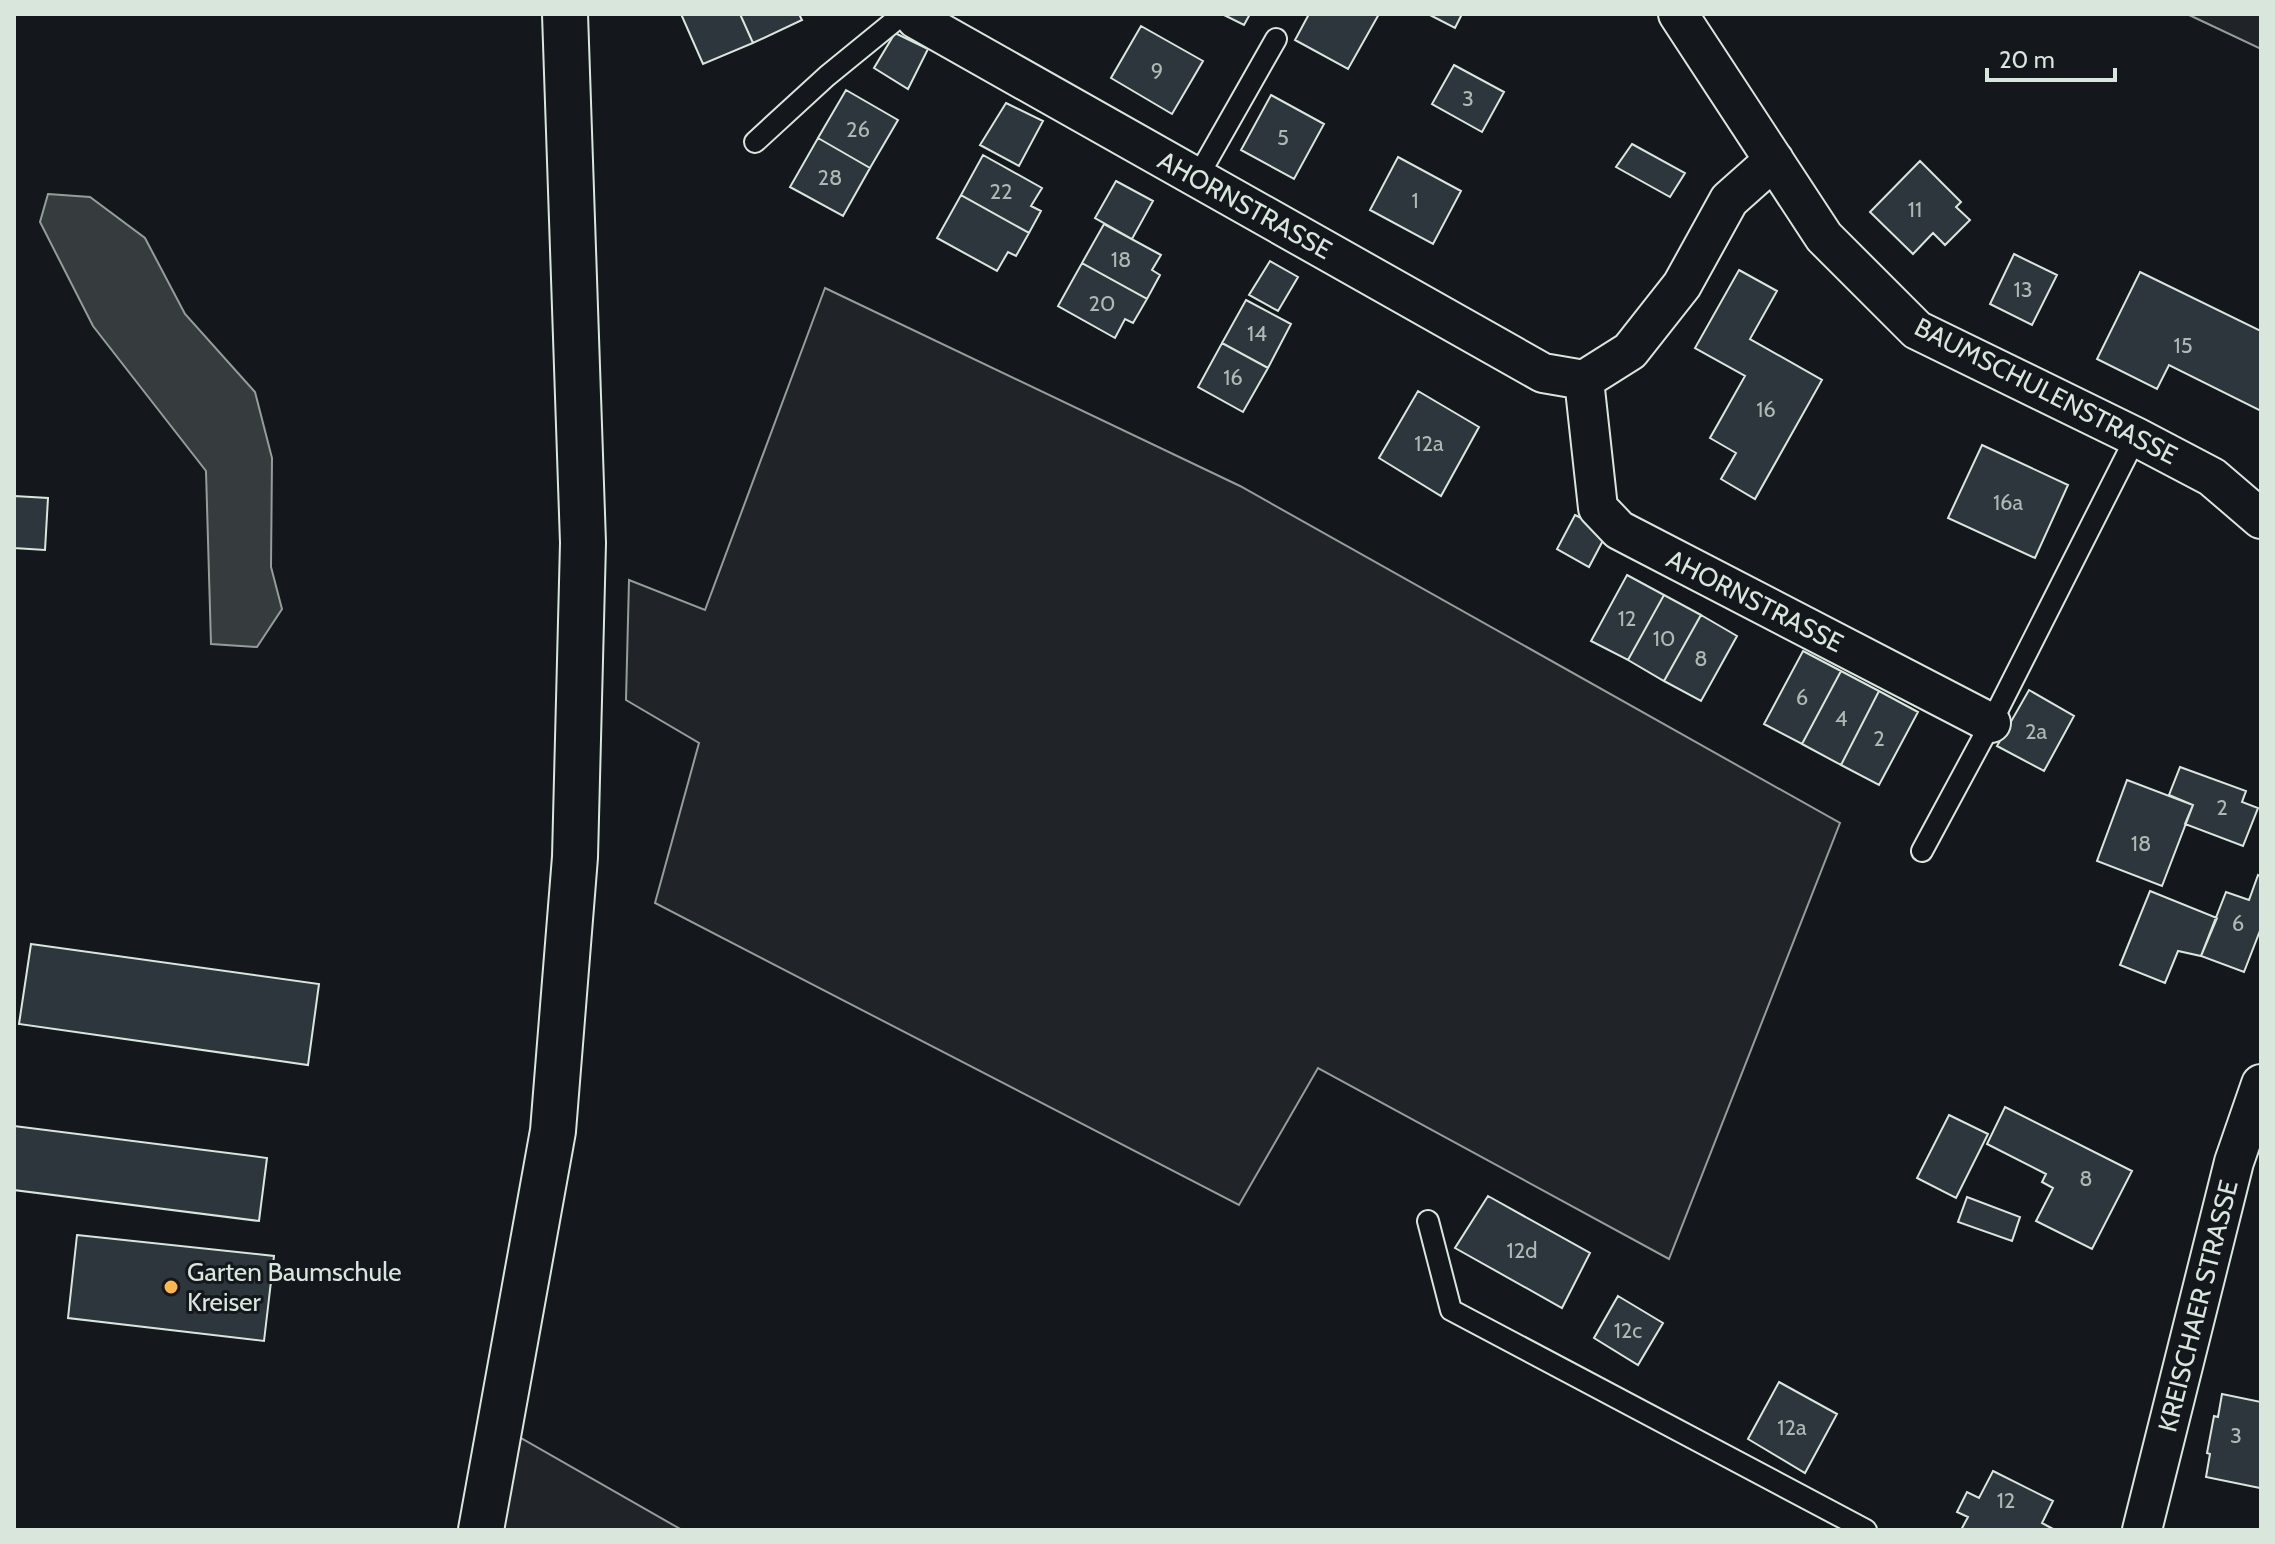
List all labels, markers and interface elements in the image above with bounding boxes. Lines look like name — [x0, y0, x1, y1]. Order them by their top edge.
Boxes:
scale bar — [1987, 32, 2115, 82]
text: 20 m — [1999, 45, 2055, 74]
house number: 9 — [1151, 57, 1163, 84]
house number: 3 — [1462, 85, 1474, 112]
house number: 26 — [846, 116, 870, 143]
house number: 5 — [1277, 124, 1289, 151]
street label: AHORNSTRASSE — [1152, 144, 1338, 266]
house number: 28 — [818, 164, 842, 191]
house number: 22 — [989, 178, 1013, 205]
house number: 1 — [1411, 187, 1419, 214]
house number: 11 — [1908, 196, 1922, 223]
house number: 18 — [1111, 246, 1131, 273]
house number: 13 — [2013, 276, 2033, 303]
house number: 20 — [1089, 290, 1115, 317]
street label: BAUMSCHULENSTRASSE — [1909, 311, 2183, 471]
house number: 14 — [1247, 320, 1267, 347]
house number: 15 — [2173, 332, 2193, 359]
house number: 16 — [1223, 364, 1243, 391]
house number: 16 — [1756, 396, 1776, 423]
house number: 12a — [1414, 430, 1444, 457]
house number: 16a — [1993, 489, 2024, 516]
street label: AHORNSTRASSE — [1661, 543, 1849, 659]
house number: 12 — [1618, 605, 1636, 632]
house number: 10 — [1653, 625, 1675, 652]
house number: 8 — [1694, 645, 1708, 672]
house number: 6 — [1796, 684, 1808, 711]
house number: 4 — [1835, 705, 1848, 732]
house number: 2a — [2025, 718, 2047, 745]
house number: 2 — [1873, 725, 1885, 752]
house number: 2 — [2216, 794, 2228, 821]
house number: 18 — [2131, 830, 2151, 857]
house number: 6 — [2232, 910, 2244, 937]
house number: 8 — [2079, 1165, 2093, 1192]
street label: KREISCHAER STRASSE — [2151, 1177, 2245, 1435]
house number: 12d — [1507, 1237, 1537, 1264]
place label: Garten Baumschule Kreiser — [187, 1256, 402, 1318]
marker: Garten Baumschule Kreiser — [162, 1278, 180, 1296]
house number: 12c — [1614, 1317, 1642, 1344]
house number: 12a — [1777, 1414, 1807, 1441]
house number: 3 — [2230, 1422, 2242, 1449]
house number: 12 — [1997, 1487, 2015, 1514]

